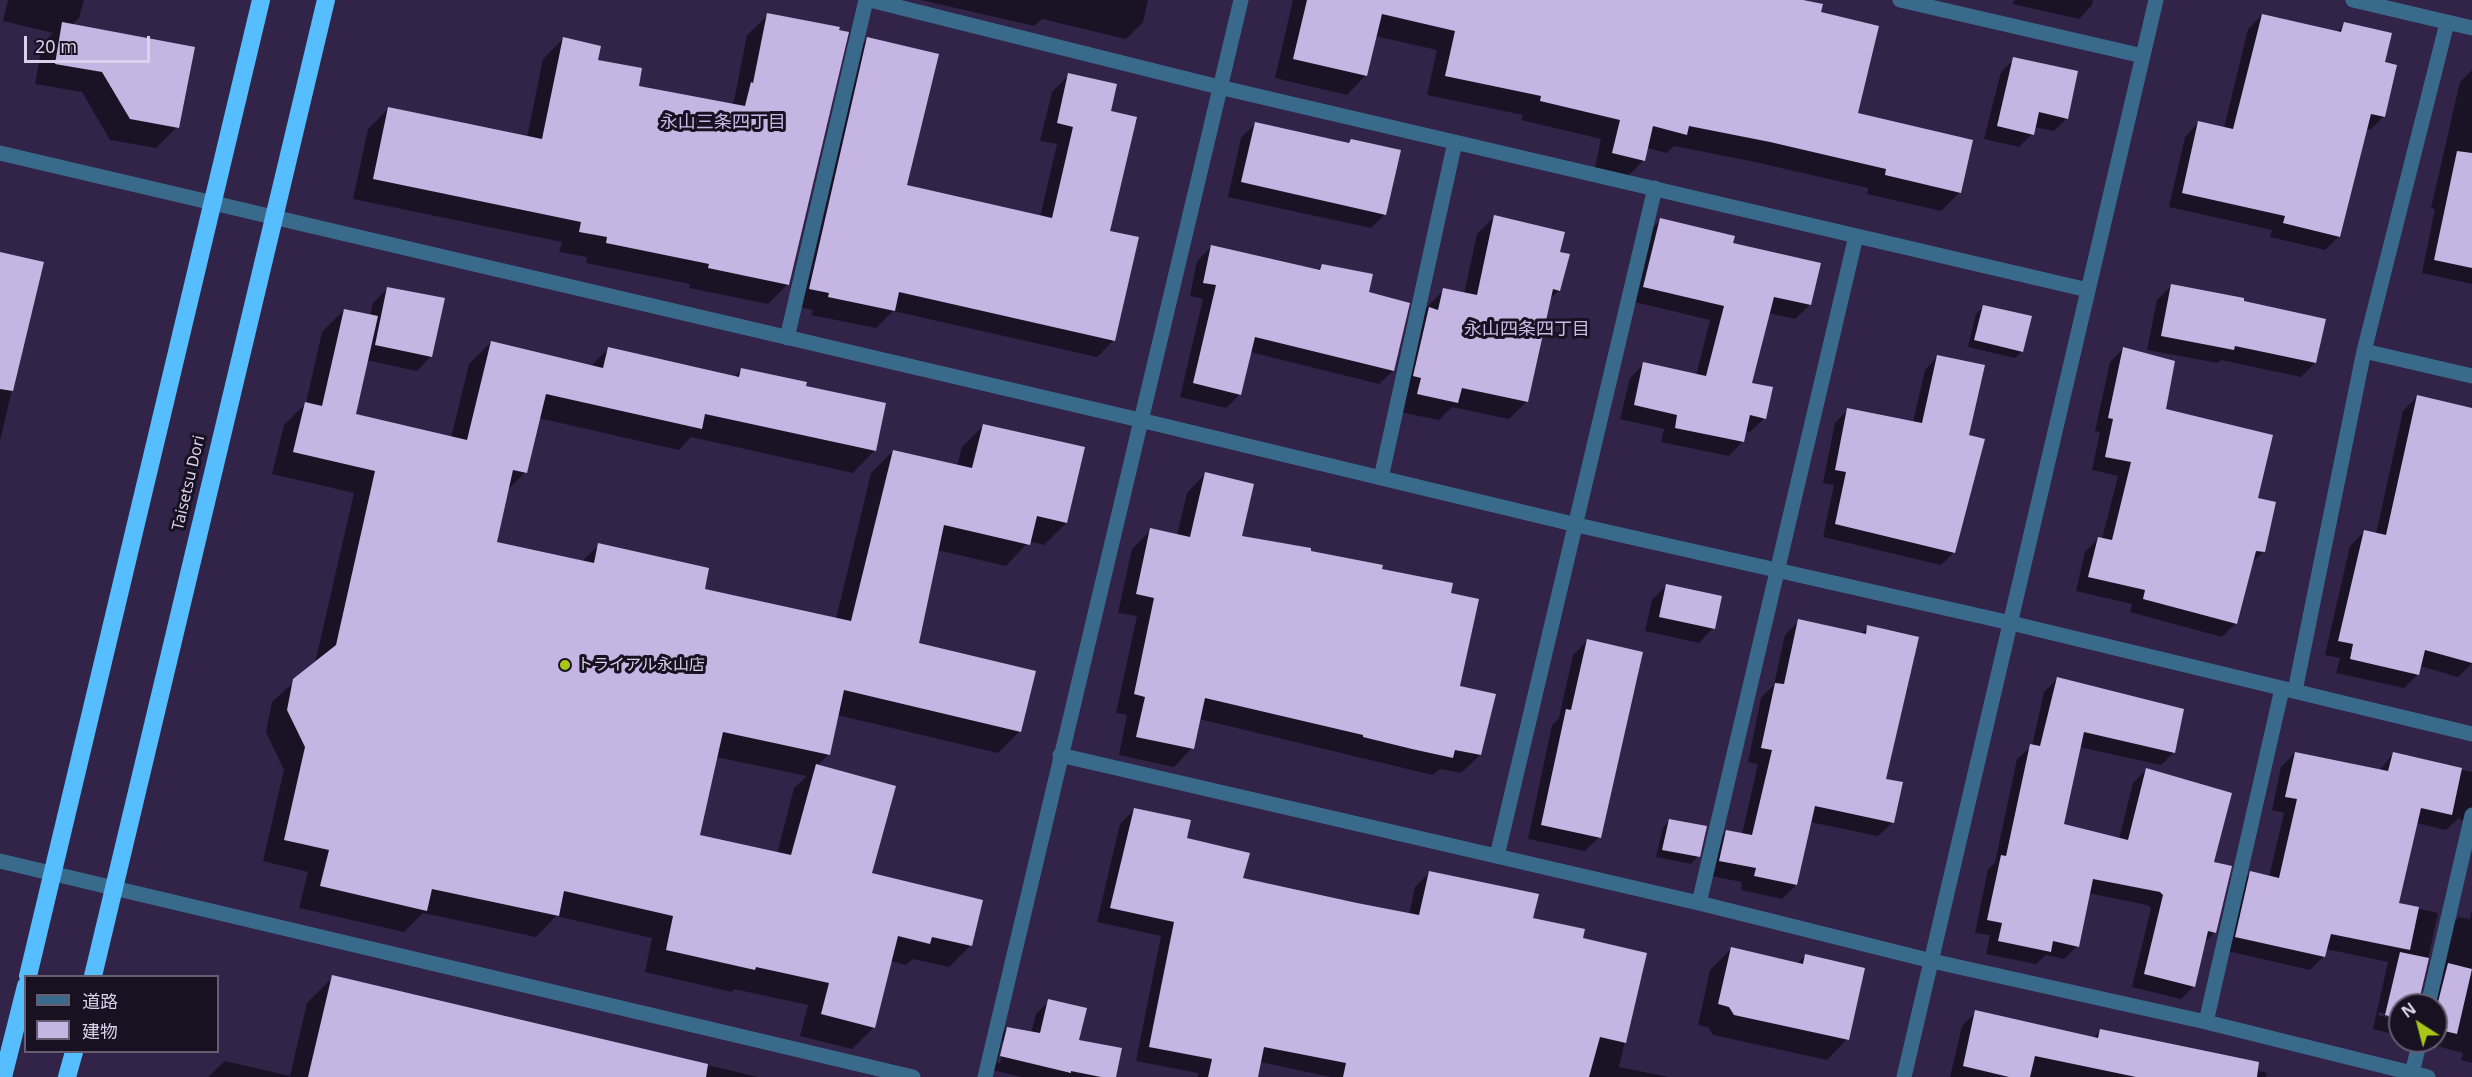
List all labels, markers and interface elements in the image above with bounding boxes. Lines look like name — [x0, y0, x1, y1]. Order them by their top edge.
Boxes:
scale bar — [27, 24, 153, 62]
text: 20 m — [35, 34, 77, 58]
district label: 永山三条四丁目 — [660, 112, 786, 134]
district label: 永山四条四丁目 — [1464, 319, 1590, 341]
street label: Taisetsu Dori — [169, 434, 209, 532]
place label: トライアル永山店 — [577, 655, 705, 675]
marker: トライアル永山店 — [558, 658, 572, 672]
legend — [24, 975, 219, 1053]
text: 道路 — [82, 989, 118, 1013]
north arrow — [2388, 993, 2448, 1053]
text: N — [2397, 997, 2420, 1023]
text: 建物 — [82, 1019, 118, 1043]

